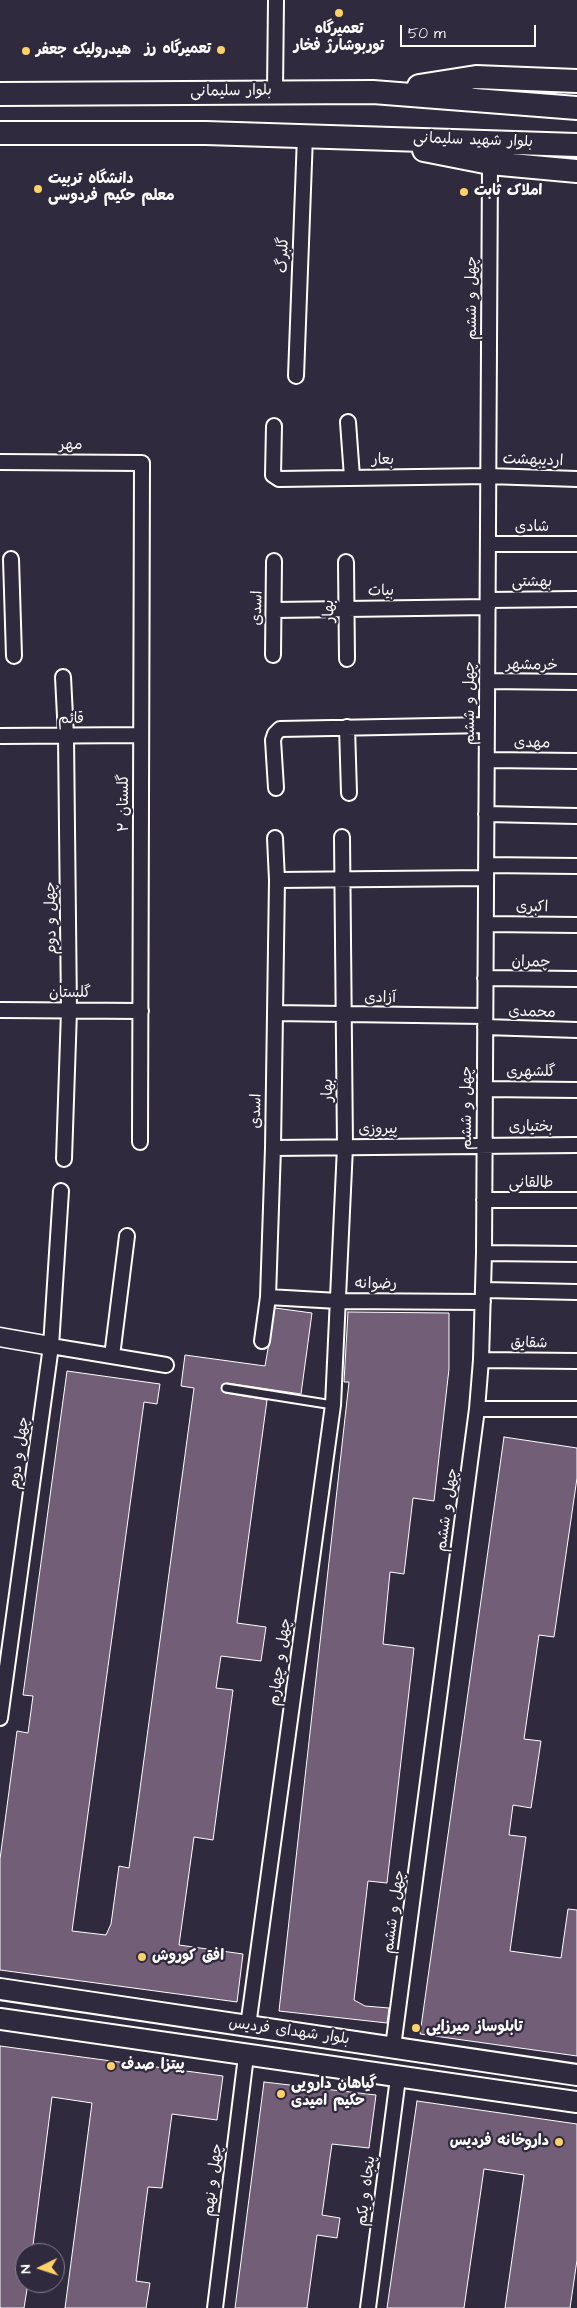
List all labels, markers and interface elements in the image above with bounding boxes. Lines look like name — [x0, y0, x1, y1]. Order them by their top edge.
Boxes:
marker: تعمیرگاه توربوشارژ فخار — [333, 7, 345, 19]
scale bar — [402, 15, 538, 47]
place label: تعمیرگاه توربوشارژ فخار — [294, 21, 384, 56]
text: 50 m — [408, 23, 446, 44]
place label: تعمیرگاه رز — [145, 41, 211, 59]
place label: هیدرولیک جعفر — [36, 42, 131, 60]
marker: تعمیرگاه رز — [215, 44, 227, 56]
marker: هیدرولیک جعفر — [20, 45, 32, 57]
street label: بلوار سلیمانی — [190, 82, 272, 102]
street label: بلوار شهید سلیمانی — [413, 130, 533, 152]
place label: دانشگاه تربیت معلم حکیم فردوسی — [48, 171, 175, 206]
marker: دانشگاه تربیت معلم حکیم فردوسی — [32, 183, 44, 195]
place label: املاک ثابت — [474, 183, 542, 201]
marker: املاک ثابت — [458, 186, 470, 198]
street label: گلبرگ — [274, 237, 294, 273]
street label: چهل و ششم — [464, 256, 482, 340]
street label: مهر — [60, 437, 82, 455]
street label: اردیبهشت — [502, 451, 564, 471]
street label: بعار — [372, 452, 394, 470]
street label: شادی — [515, 519, 549, 537]
street label: بهشتی — [512, 574, 552, 592]
street label: بیات — [368, 583, 394, 601]
street label: اسدی — [249, 590, 267, 626]
street label: بهار — [321, 599, 339, 623]
street label: خرمشهر — [506, 657, 558, 675]
street label: چهل و ششم — [462, 661, 480, 745]
street label: قائم — [58, 711, 84, 729]
street label: مهدی — [514, 735, 550, 753]
street label: گلستان ۲ — [116, 774, 134, 832]
street label: چهل و دوم — [42, 881, 62, 955]
street label: اکبری — [516, 899, 548, 917]
street label: چمران — [511, 954, 551, 972]
street label: گلستان — [49, 985, 91, 1003]
street label: آزادی — [364, 990, 396, 1008]
street label: محمدی — [508, 1003, 556, 1023]
street label: گلشهری — [506, 1064, 556, 1082]
street label: چهل و ششم — [459, 1066, 477, 1150]
street label: بهار — [320, 1079, 338, 1101]
street label: اسدی — [248, 1093, 266, 1129]
street label: بختیاری — [509, 1119, 553, 1137]
street label: پیروزی — [358, 1121, 398, 1139]
street label: طالقانی — [509, 1175, 553, 1193]
street label: رضوانه — [355, 1276, 397, 1294]
street label: شقایق — [510, 1335, 548, 1353]
street label: چهل و دوم — [6, 1416, 34, 1490]
street label: چهل و ششم — [433, 1467, 463, 1553]
street label: چهل و چهارم — [266, 1617, 296, 1707]
street label: چهل و ششم — [380, 1869, 410, 1955]
place label: افق کوروش — [152, 1948, 224, 1966]
marker: افق کوروش — [136, 1951, 148, 1963]
street label: بلوار شهدای فردیس — [228, 2015, 350, 2049]
place label: تابلوساز میرزایی — [426, 2019, 523, 2037]
marker: تابلوساز میرزایی — [410, 2022, 422, 2034]
place label: پیتزا صدف — [121, 2057, 184, 2075]
marker: پیتزا صدف — [105, 2060, 117, 2072]
place label: گیاهان دارویی حکیم امیدی — [291, 2076, 377, 2111]
marker: گیاهان دارویی حکیم امیدی — [275, 2088, 287, 2100]
place label: داروخانه فردیس — [450, 2133, 549, 2151]
marker: داروخانه فردیس — [553, 2136, 565, 2148]
street label: چهل و نهم — [201, 2143, 227, 2217]
street label: پنجاه و یکم — [354, 2155, 380, 2227]
north arrow — [15, 2243, 65, 2293]
text: N — [16, 2264, 36, 2274]

